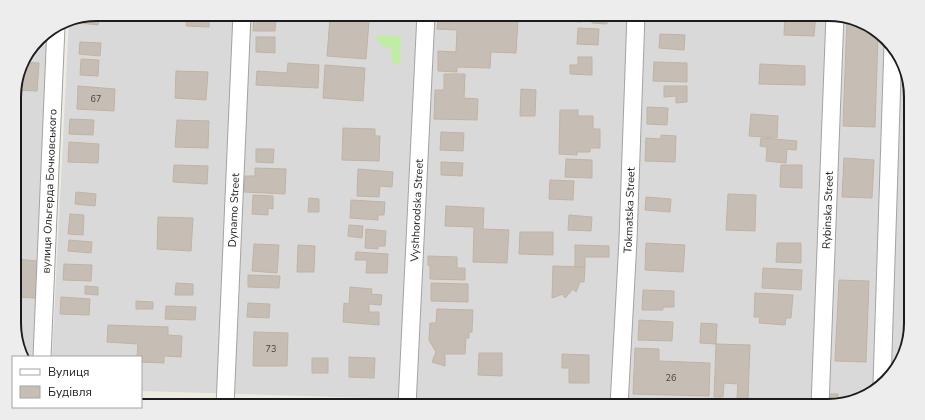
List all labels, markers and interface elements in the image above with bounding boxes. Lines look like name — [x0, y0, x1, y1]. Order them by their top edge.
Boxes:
house number: 67 — [91, 93, 101, 105]
street label: вулиця Ольгерда Бочковського — [38, 109, 60, 274]
street label: Vyshhorodska Street — [406, 158, 426, 263]
street label: Tokmatska Street — [620, 167, 638, 254]
street label: Rybinska Street — [819, 171, 837, 249]
street label: Dynamo Street — [224, 173, 243, 248]
house number: 73 — [266, 343, 276, 355]
legend — [12, 356, 142, 408]
text: Вулиця — [48, 364, 90, 380]
house number: 26 — [666, 372, 676, 384]
text: Будівля — [48, 384, 92, 400]

